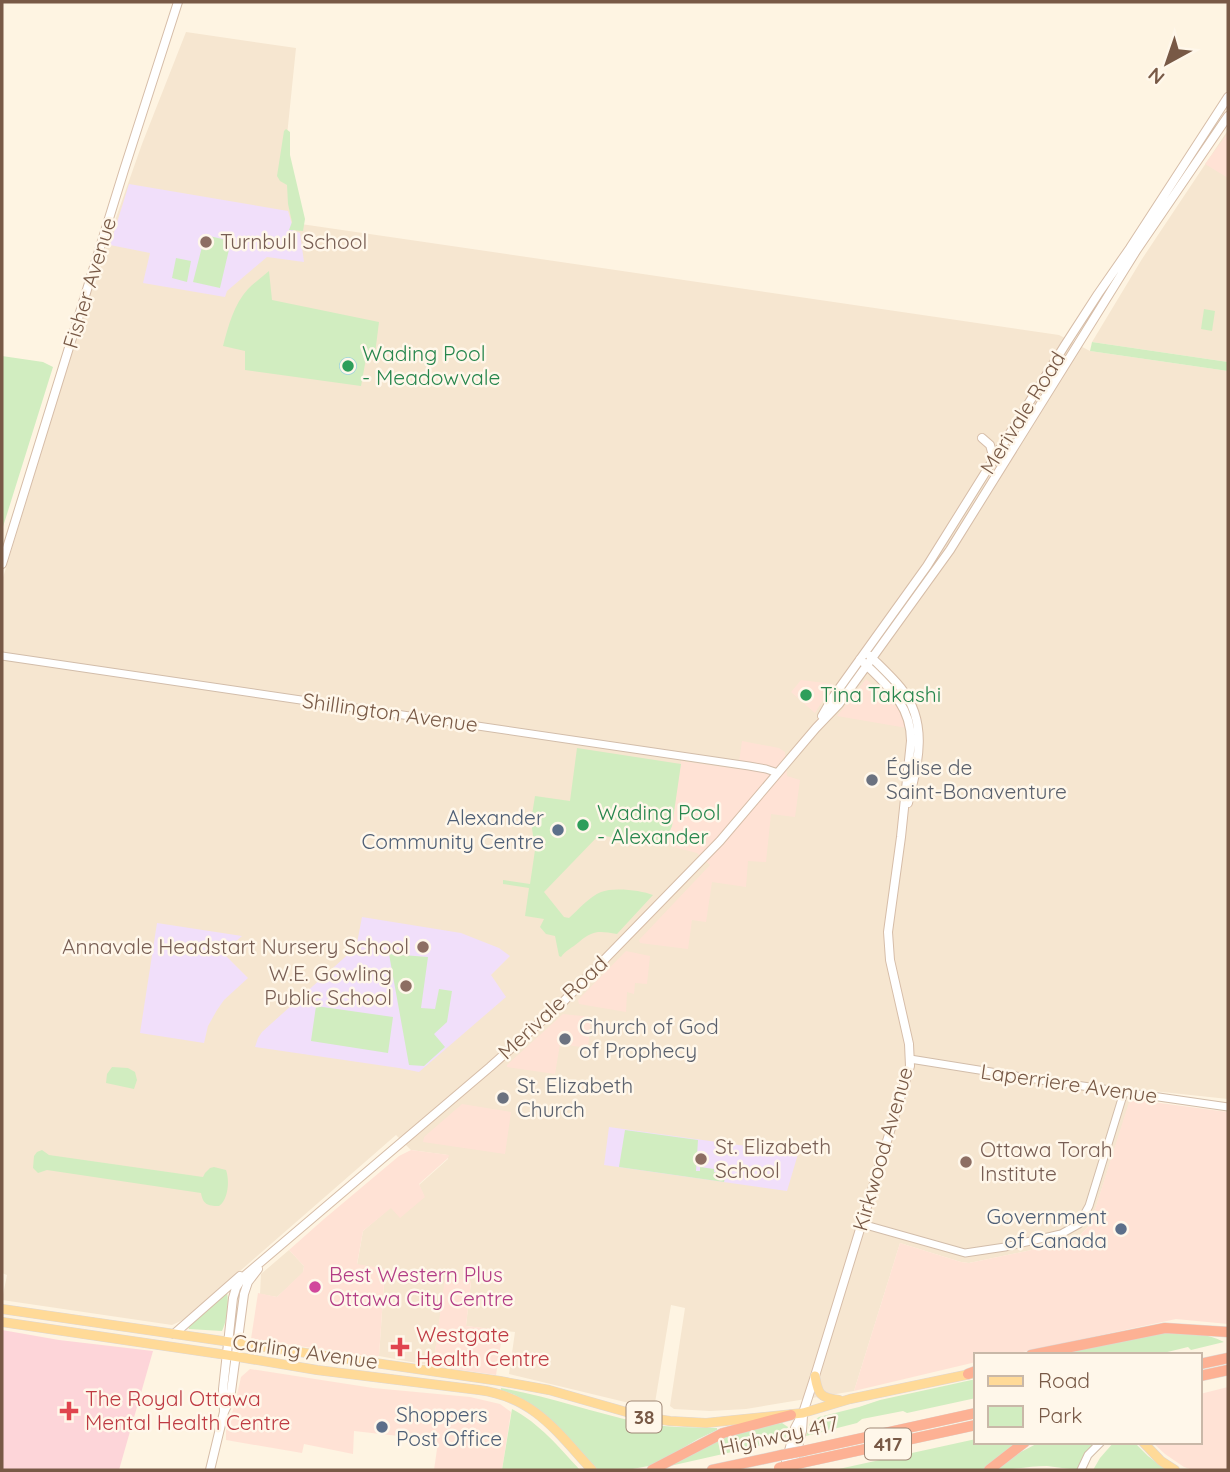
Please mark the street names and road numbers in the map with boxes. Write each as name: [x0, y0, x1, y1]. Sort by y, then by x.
street label: Fisher Avenue: [57, 214, 121, 351]
street label: Merivale Road: [974, 346, 1070, 479]
street label: Shillington Avenue: [301, 687, 480, 737]
street label: Merivale Road: [492, 950, 612, 1064]
street label: Laperriere Avenue: [979, 1058, 1159, 1108]
street label: Kirkwood Avenue: [846, 1064, 918, 1234]
street label: Carling Avenue: [231, 1328, 380, 1374]
road number: 38: [626, 1401, 662, 1432]
street label: Highway 417: [717, 1410, 841, 1460]
road number: 417: [865, 1428, 911, 1460]

